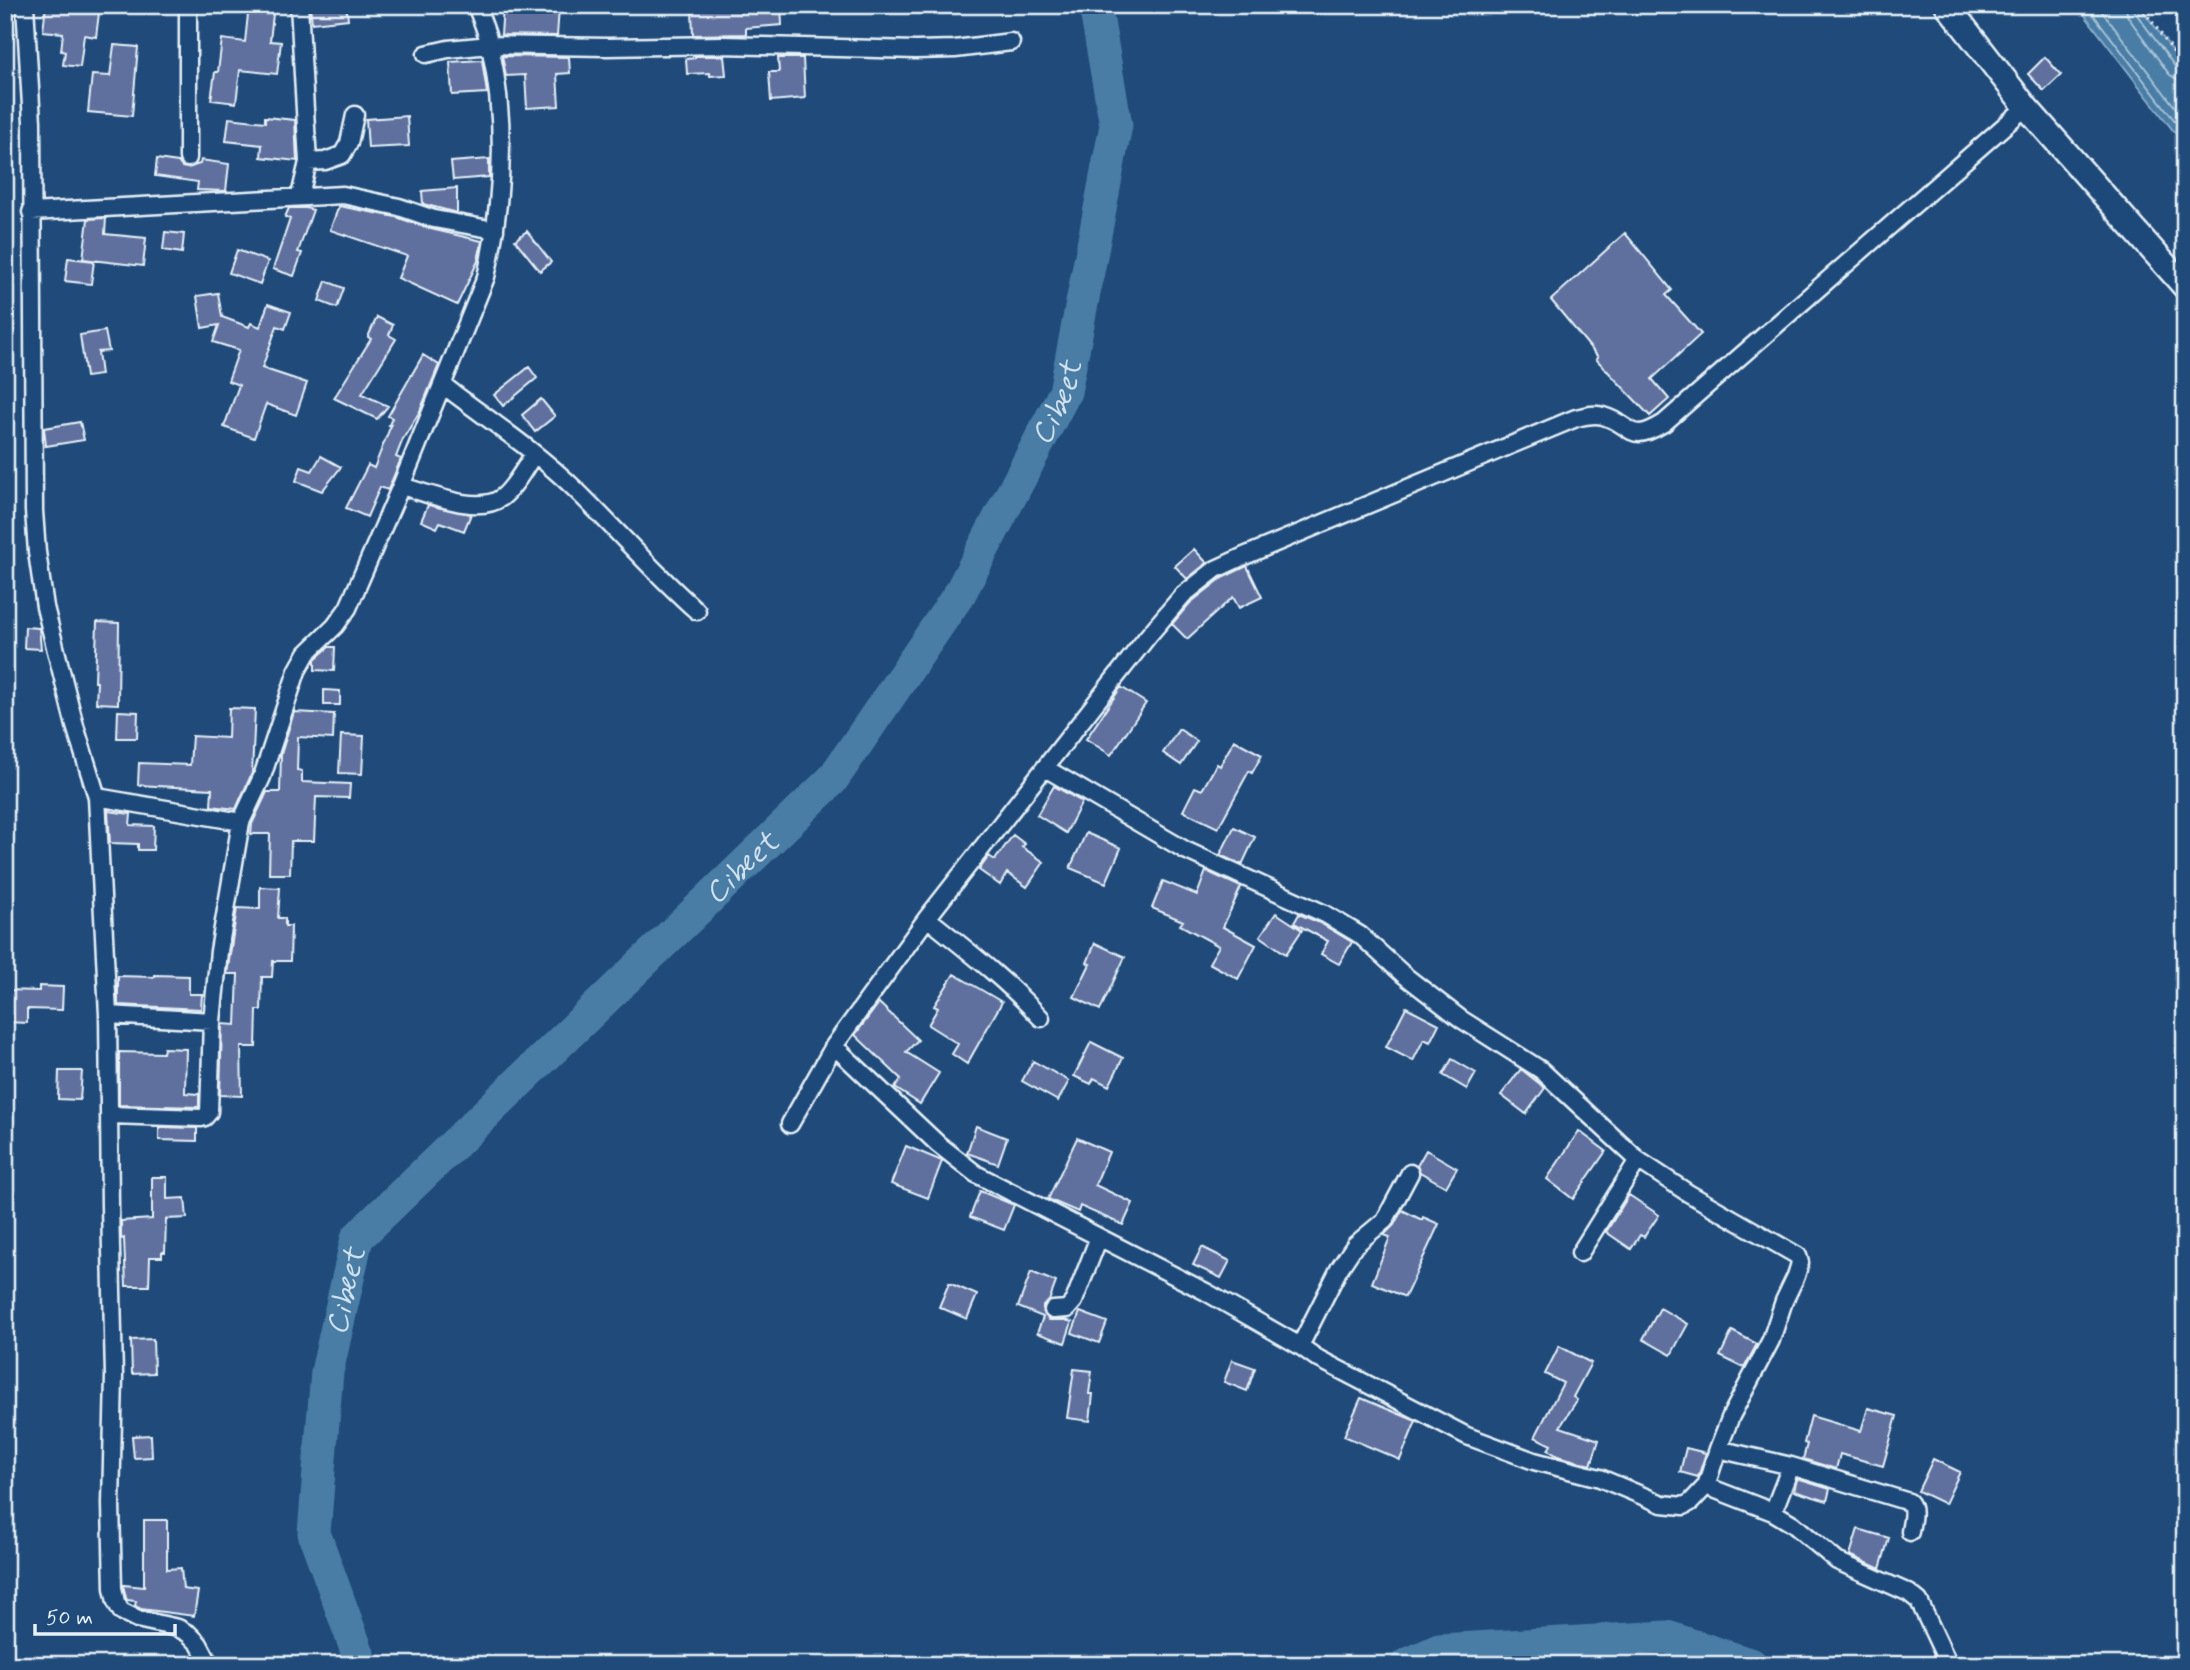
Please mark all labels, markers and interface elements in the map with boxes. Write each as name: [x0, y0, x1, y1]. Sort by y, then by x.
water label: Cibeet: [1023, 356, 1092, 452]
water label: Cibeet: [697, 823, 789, 913]
water label: Cibeet: [318, 1243, 376, 1339]
scale bar: [35, 1593, 175, 1637]
text: 50 m: [46, 1604, 93, 1632]

